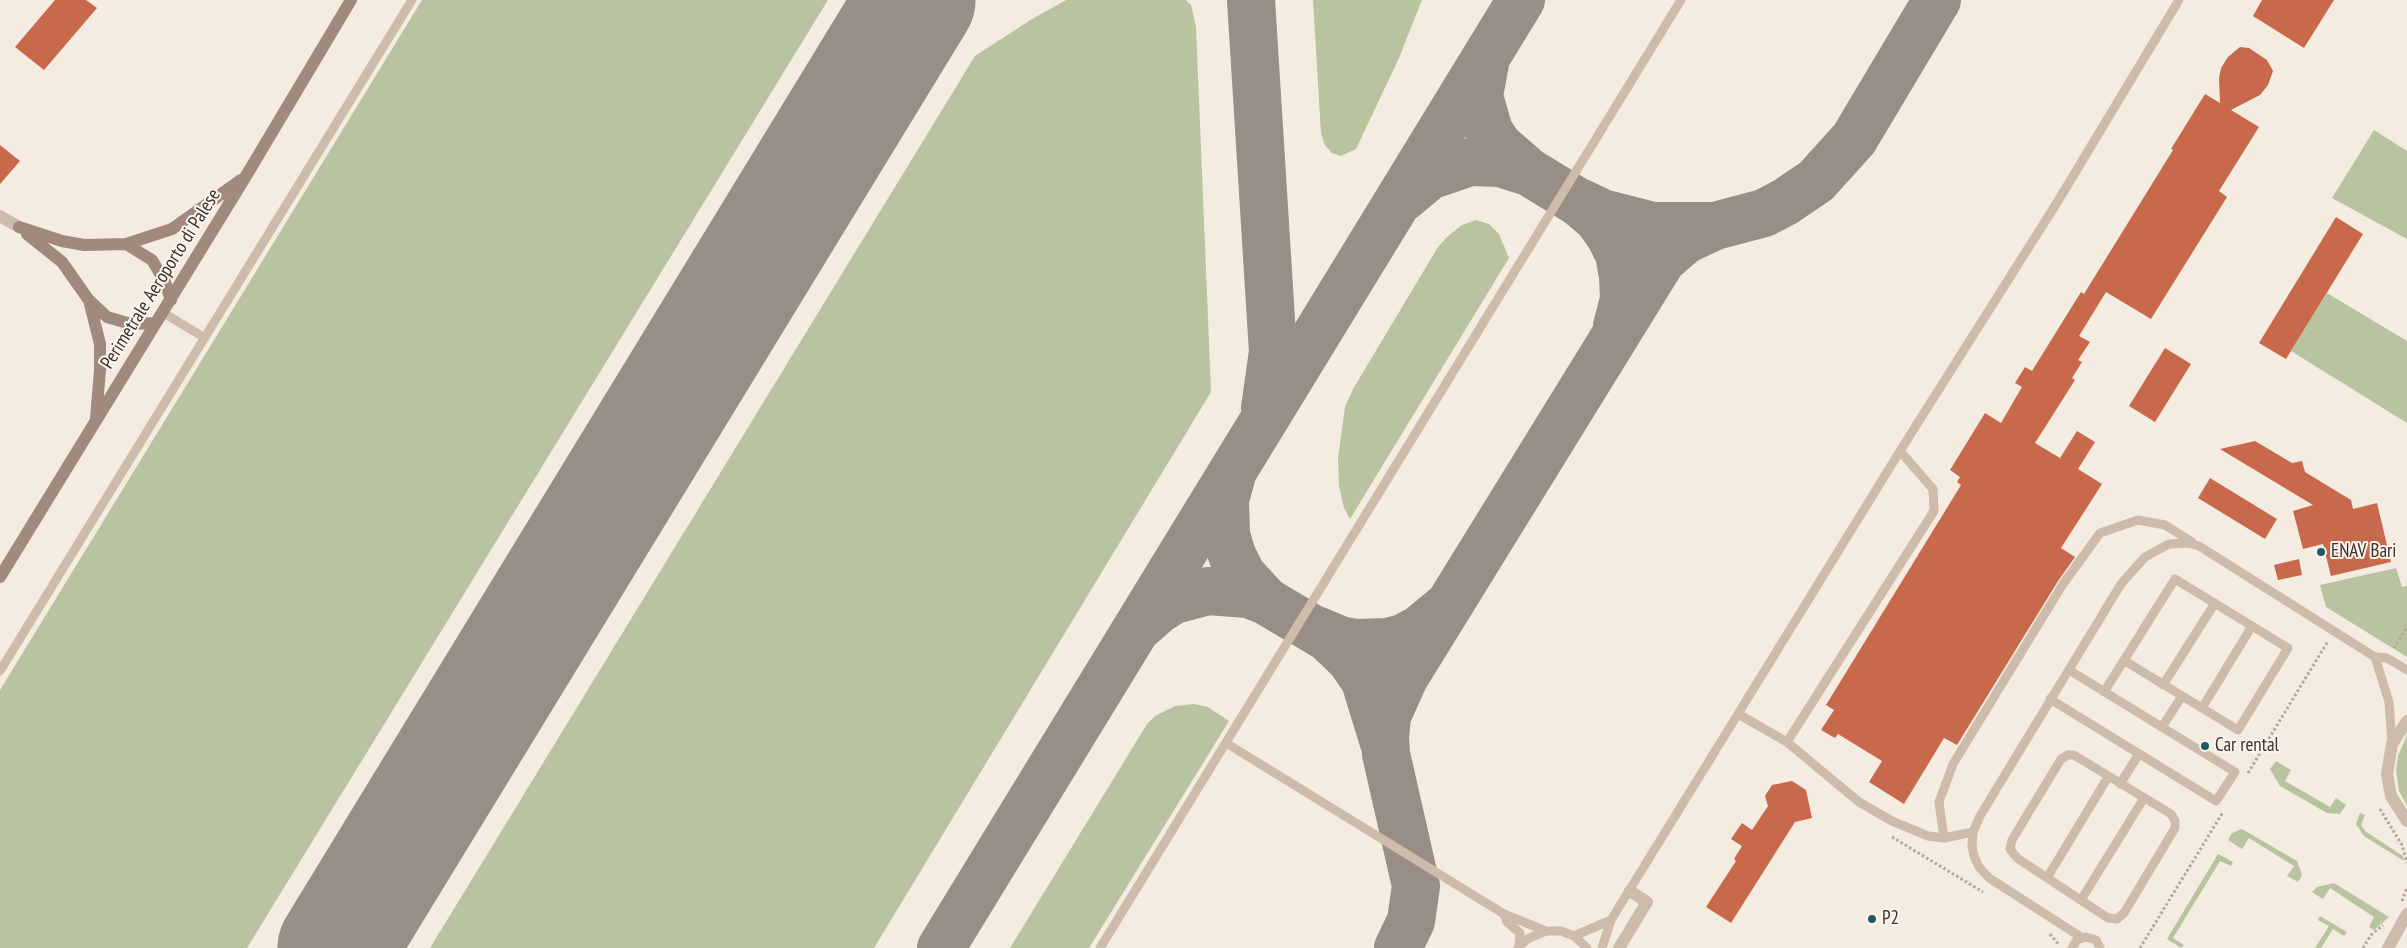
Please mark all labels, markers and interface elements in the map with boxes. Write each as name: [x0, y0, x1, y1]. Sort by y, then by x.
street label: Perimetrale Aeroporto di Palese: [96, 185, 226, 373]
place label: ENAV Bari: [2331, 541, 2396, 563]
marker: ENAV Bari: [2315, 546, 2327, 558]
place label: Car rental: [2215, 735, 2279, 757]
marker: Car rental: [2199, 740, 2211, 752]
place label: P2: [1882, 908, 1899, 930]
marker: P2: [1866, 913, 1878, 925]

